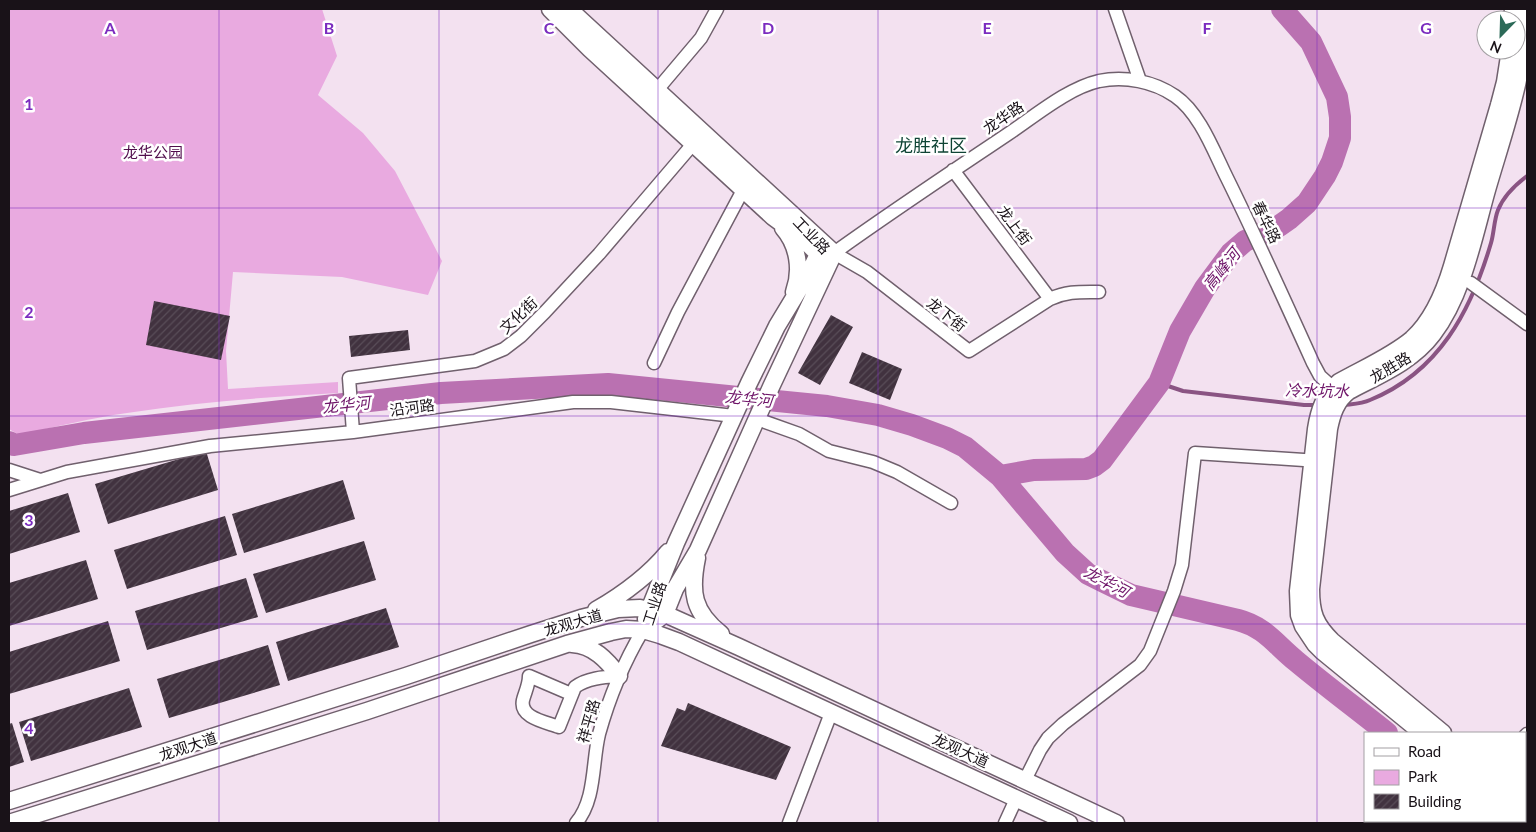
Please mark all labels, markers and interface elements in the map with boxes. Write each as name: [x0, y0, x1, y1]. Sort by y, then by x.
north arrow: [1476, 10, 1526, 60]
text: A: [103, 18, 116, 37]
text: B: [324, 18, 334, 37]
text: C: [544, 18, 555, 37]
text: D: [762, 18, 774, 37]
text: E: [982, 18, 992, 37]
text: F: [1202, 18, 1212, 37]
text: G: [1420, 18, 1432, 37]
text: N: [1487, 37, 1504, 57]
text: 1: [24, 94, 34, 113]
street label: 龙华路: [979, 97, 1027, 137]
district label: 龙胜社区: [895, 134, 967, 156]
park label: 龙华公园: [123, 143, 183, 161]
street label: 春华路: [1249, 198, 1285, 246]
street label: 龙上街: [994, 202, 1036, 248]
street label: 工业路: [790, 213, 834, 257]
water label: 高峰河: [1199, 242, 1245, 294]
street label: 文化街: [495, 293, 541, 337]
street label: 龙下街: [924, 293, 970, 335]
text: 2: [24, 302, 34, 321]
street label: 龙胜路: [1366, 348, 1414, 386]
water label: 冷水坑水: [1285, 380, 1350, 400]
water label: 龙华河: [724, 386, 777, 410]
water label: 龙华河: [321, 392, 374, 416]
street label: 沿河路: [388, 395, 436, 419]
text: 3: [24, 510, 34, 529]
water label: 龙华河: [1081, 561, 1135, 602]
street label: 工业路: [638, 579, 670, 627]
street label: 龙观大道: [542, 605, 604, 639]
street label: 祥平路: [573, 697, 603, 745]
text: 4: [24, 718, 34, 737]
street label: 龙观大道: [157, 728, 219, 764]
street label: 龙观大道: [930, 729, 992, 771]
legend: [1364, 732, 1526, 822]
text: Road: [1408, 742, 1441, 760]
text: Park: [1408, 767, 1438, 785]
text: Building: [1408, 792, 1461, 810]

